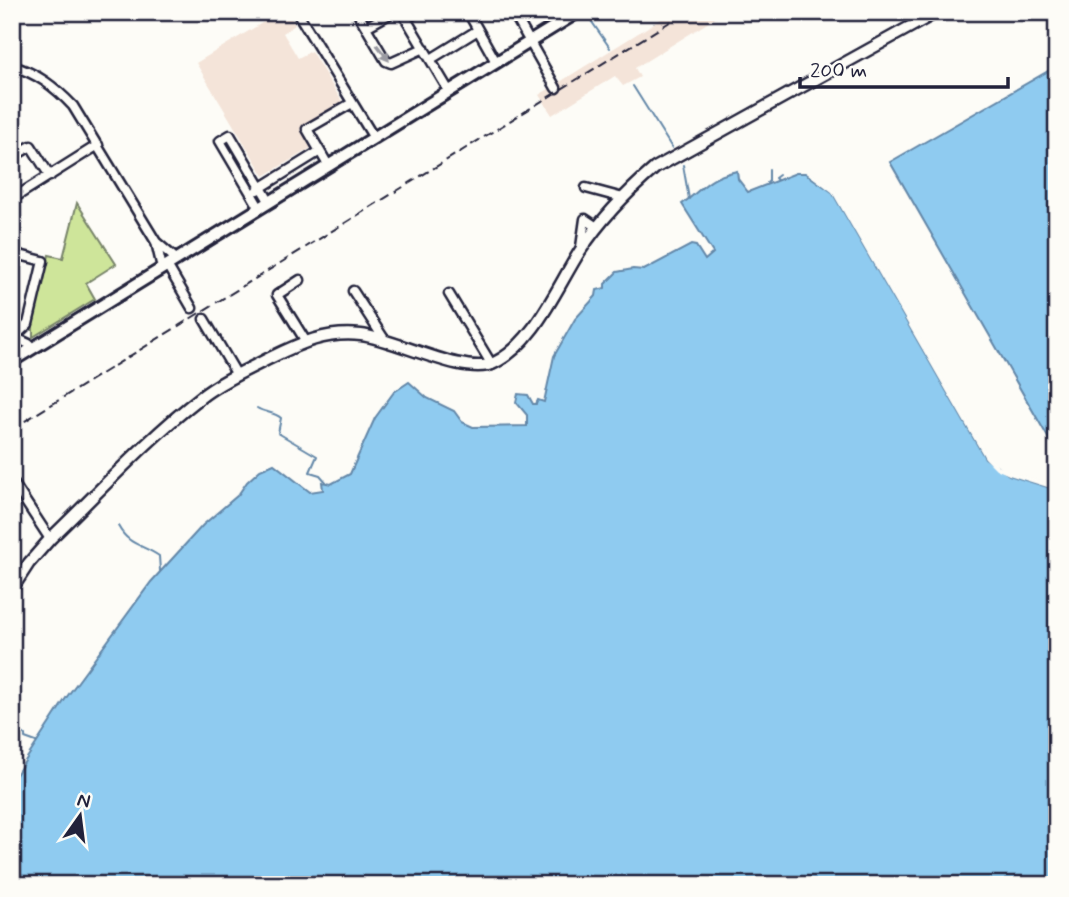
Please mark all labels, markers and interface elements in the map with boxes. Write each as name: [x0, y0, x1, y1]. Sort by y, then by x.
one-way arrow: [376, 44, 390, 63]
scale bar: [800, 46, 1008, 90]
text: 200 m: [810, 57, 867, 85]
north arrow: [46, 782, 116, 852]
text: N: [75, 787, 93, 815]

